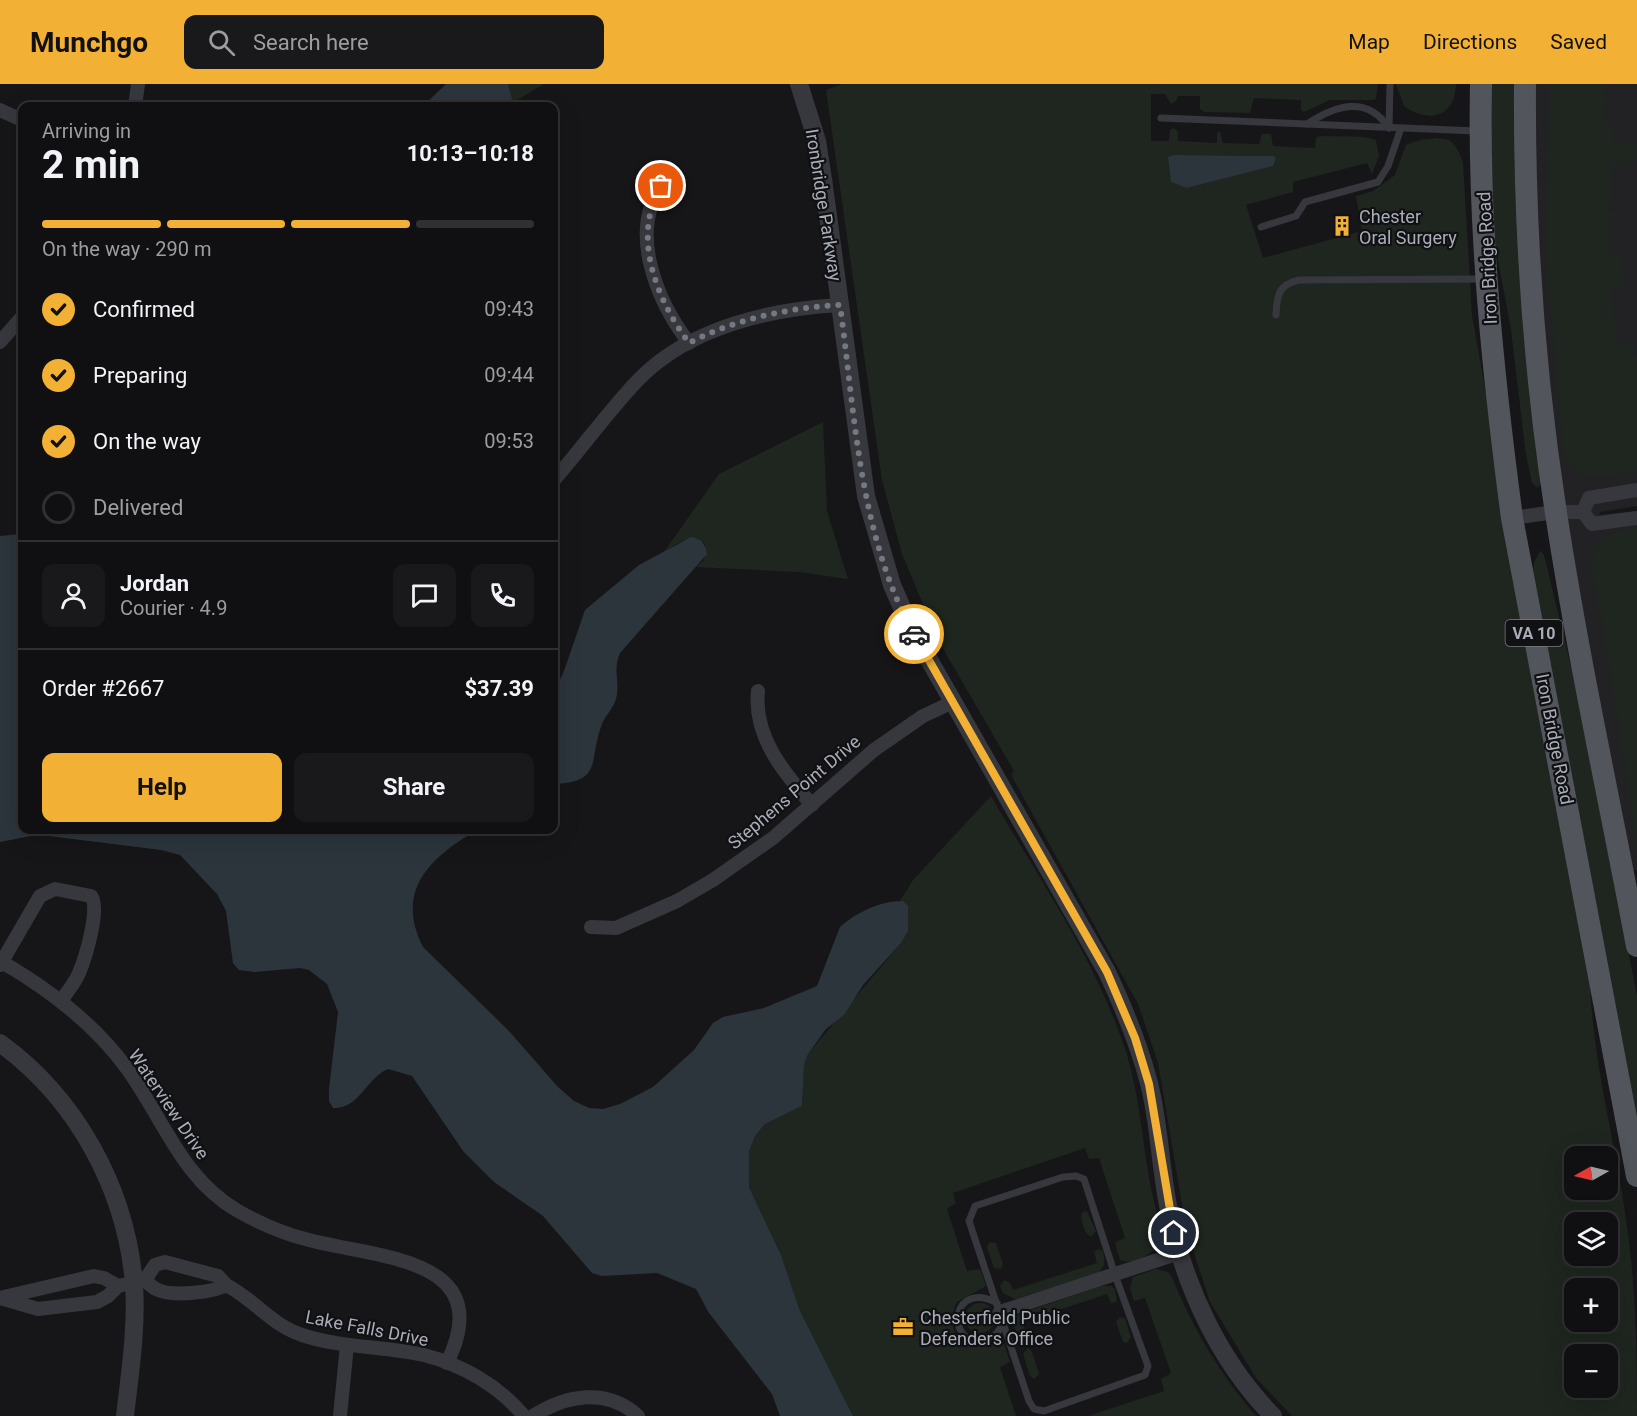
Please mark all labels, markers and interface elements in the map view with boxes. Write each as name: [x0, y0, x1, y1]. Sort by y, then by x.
search box: [184, 15, 604, 69]
text: Munchgo: [30, 26, 148, 59]
icon: search: [205, 26, 238, 59]
text: Search here: [253, 30, 369, 55]
text: Map: [1348, 30, 1390, 54]
text: Directions: [1423, 30, 1517, 54]
text: Saved: [1550, 30, 1607, 54]
text: Arriving in: [42, 119, 131, 143]
street label: Ironbridge Parkway: [802, 127, 846, 283]
text: 10:13–10:18: [407, 141, 534, 166]
text: 2 min: [42, 142, 140, 188]
pin: [635, 160, 686, 211]
icon: bag: [644, 169, 677, 202]
street label: Iron Bridge Road: [1473, 191, 1501, 325]
place label: Chester Oral Surgery: [1359, 206, 1457, 248]
building icon: Chester Oral Surgery: [1330, 214, 1354, 238]
text: On the way · 290 m: [42, 237, 211, 261]
icon: check: [42, 293, 75, 326]
text: Confirmed: [93, 297, 195, 322]
text: 09:43: [484, 297, 534, 321]
icon: check: [42, 359, 75, 392]
text: Preparing: [93, 363, 187, 388]
text: 09:44: [484, 363, 534, 387]
icon: check: [42, 425, 75, 458]
text: On the way: [93, 429, 201, 454]
text: 09:53: [484, 429, 534, 453]
text: Delivered: [93, 495, 183, 520]
button: person: [42, 564, 105, 627]
button: chat: [393, 564, 456, 627]
button: phone: [471, 564, 534, 627]
text: Jordan: [120, 571, 189, 596]
text: Courier · 4.9: [120, 596, 227, 620]
courier: [884, 604, 944, 664]
icon: car: [898, 618, 931, 651]
road number: VA 10: [1506, 620, 1562, 646]
street label: Iron Bridge Road: [1532, 672, 1578, 806]
text: Order #2667: [42, 676, 164, 701]
text: $37.39: [465, 676, 534, 701]
street label: Stephens Point Drive: [724, 731, 864, 853]
button: Help: [42, 753, 282, 822]
button: Share: [294, 753, 534, 822]
street label: Waterview Drive: [124, 1045, 214, 1163]
north arrow: [1564, 1146, 1618, 1200]
map controls: [1564, 1146, 1618, 1398]
pin: [1148, 1207, 1199, 1258]
button: layers: [1564, 1212, 1618, 1266]
icon: home: [1157, 1216, 1190, 1249]
button: +: [1564, 1278, 1618, 1332]
street label: Lake Falls Drive: [304, 1306, 430, 1350]
place label: Chesterfield Public Defenders Office: [920, 1307, 1070, 1349]
office icon: Chesterfield Public Defenders Office: [891, 1315, 915, 1339]
button: −: [1564, 1344, 1618, 1398]

